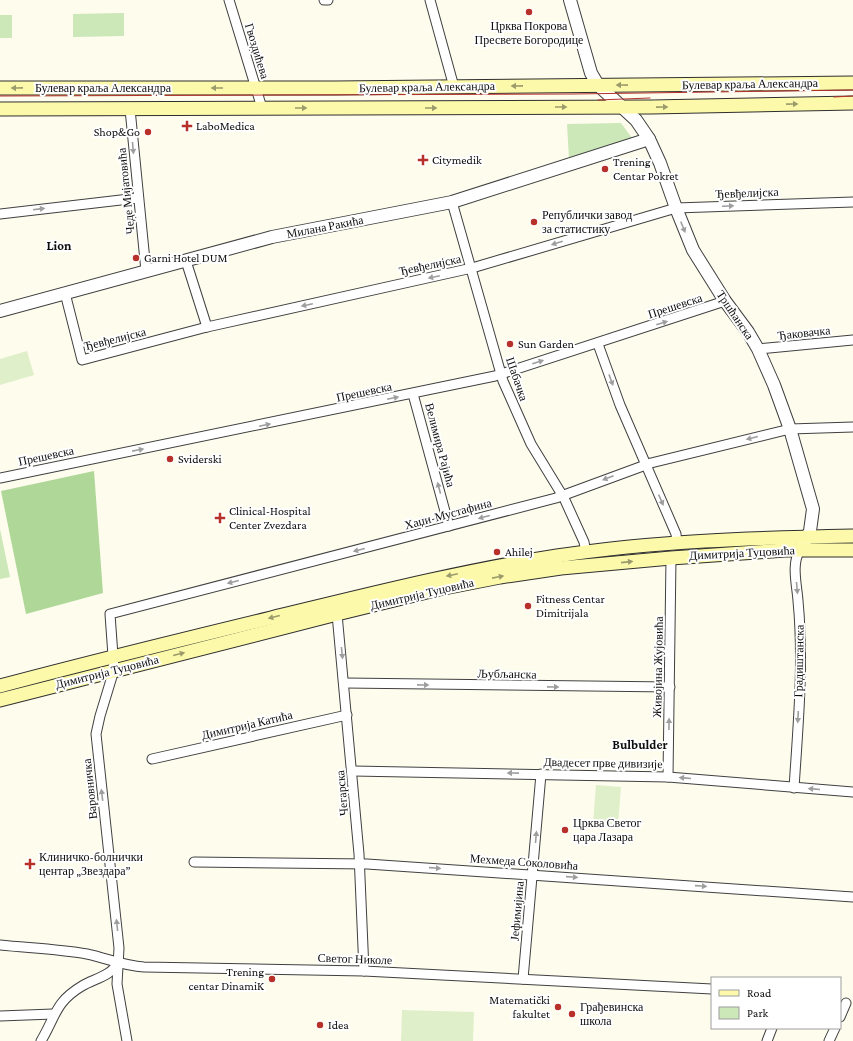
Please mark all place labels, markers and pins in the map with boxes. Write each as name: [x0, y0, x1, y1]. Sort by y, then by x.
marker: Црква Покрова Пресвете Богородице: [524, 7, 534, 17]
place label: Црква Покрова Пресвете Богородице: [475, 19, 583, 47]
place label: LaboMedica: [196, 119, 255, 133]
marker: LaboMedica: [181, 120, 193, 132]
place label: Shop&Go: [94, 125, 140, 139]
marker: Shop&Go: [143, 127, 153, 137]
place label: Citymedik: [432, 153, 482, 167]
marker: Citymedik: [417, 154, 429, 166]
place label: Trening Centar Pokret: [613, 155, 679, 183]
marker: Trening Centar Pokret: [600, 164, 610, 174]
place label: Републички завод за статистику: [542, 208, 632, 236]
marker: Републички завод за статистику: [529, 217, 539, 227]
place label: Garni Hotel DUM: [144, 251, 227, 265]
marker: Garni Hotel DUM: [131, 253, 141, 263]
place label: Sun Garden: [518, 337, 574, 351]
marker: Sun Garden: [505, 339, 515, 349]
place label: Sviderski: [178, 452, 222, 466]
marker: Sviderski: [165, 454, 175, 464]
place label: Clinical-Hospital Center Zvezdara: [229, 504, 311, 532]
marker: Clinical-Hospital Center Zvezdara: [214, 512, 226, 524]
place label: Ahilej: [505, 545, 533, 559]
marker: Ahilej: [492, 547, 502, 557]
place label: Fitness Centar Dimitrijala: [536, 592, 606, 620]
marker: Fitness Centar Dimitrijala: [523, 601, 533, 611]
place label: Црква Светог цара Лазара: [573, 816, 642, 844]
marker: Црква Светог цара Лазара: [560, 825, 570, 835]
place label: Клиничко-болнички центар „Звездара”: [39, 850, 144, 878]
marker: Клиничко-болнички центар „Звездара”: [24, 858, 36, 870]
place label: Trening centar DinamiK: [189, 965, 264, 993]
marker: Trening centar DinamiK: [267, 974, 277, 984]
place label: Matematički fakultet: [489, 993, 551, 1021]
place label: Грађевинска школа: [580, 1000, 644, 1028]
marker: Matematički fakultet: [553, 1002, 563, 1012]
marker: Грађевинска школа: [567, 1009, 577, 1019]
place label: Idea: [328, 1018, 349, 1032]
marker: Idea: [315, 1020, 325, 1030]

